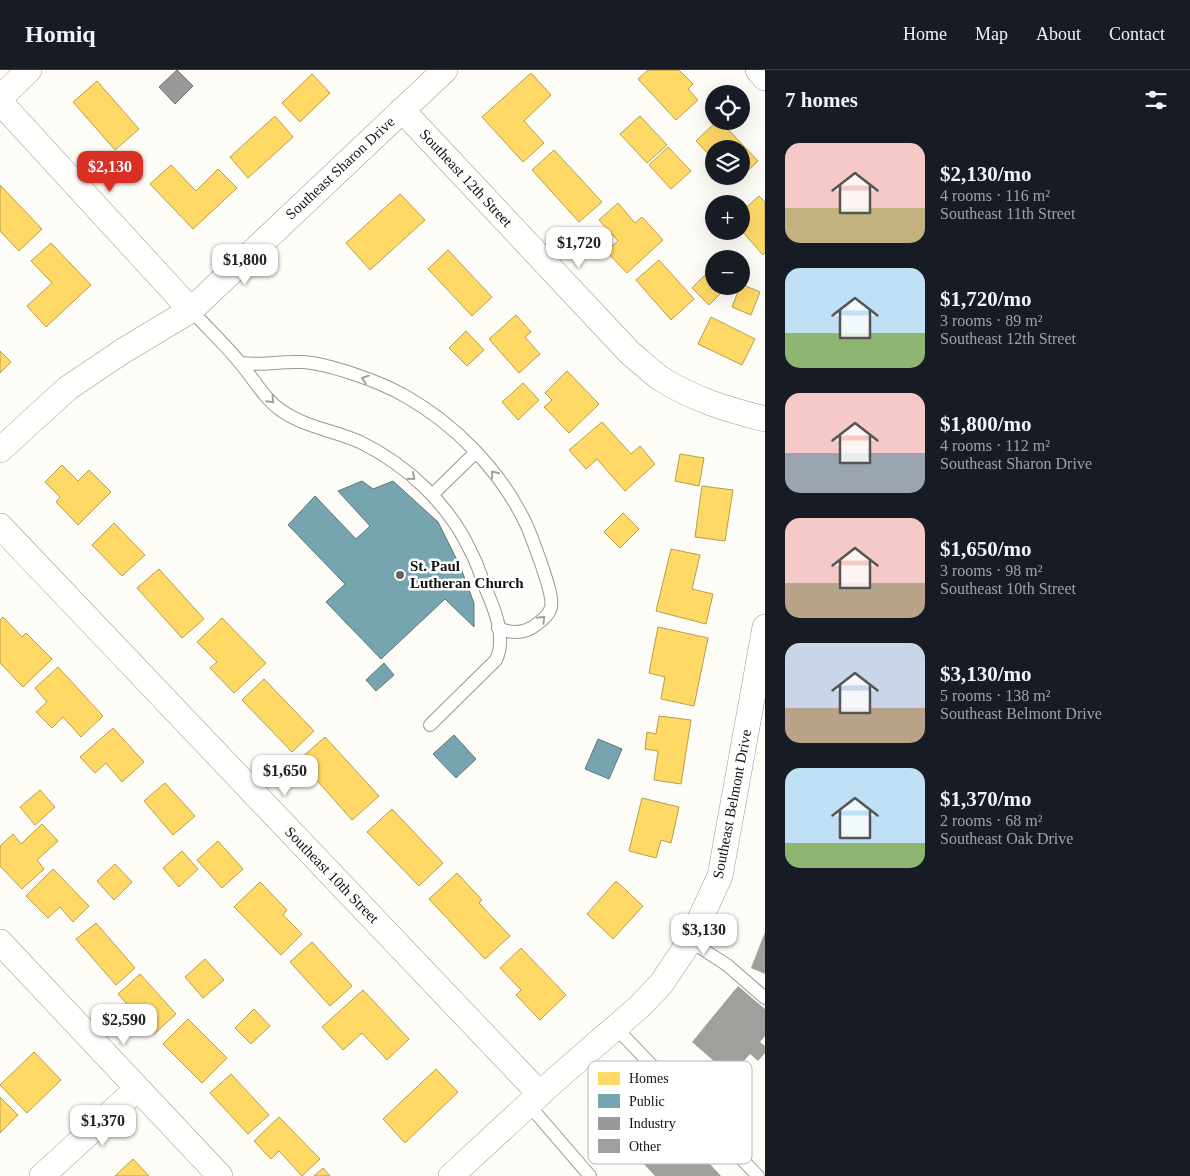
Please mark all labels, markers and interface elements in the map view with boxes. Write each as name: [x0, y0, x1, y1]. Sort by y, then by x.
text: Homiq: [25, 21, 96, 47]
text: Home: [903, 24, 947, 44]
text: Map: [975, 24, 1008, 44]
text: About: [1036, 24, 1081, 44]
text: Contact: [1109, 24, 1165, 44]
map controls: [705, 85, 750, 295]
button: locate: [705, 85, 750, 130]
icon: filters: [1142, 86, 1170, 114]
text: 7 homes: [785, 88, 858, 112]
street label: Southeast Sharon Drive: [282, 113, 398, 222]
street label: Southeast 12th Street: [417, 126, 516, 231]
button: layers: [705, 140, 750, 185]
pin: $2,130: [69, 150, 151, 193]
text: $2,130: [88, 158, 132, 175]
text: $2,130/mo: [940, 162, 1032, 186]
icon: home: [825, 163, 885, 223]
text: 4 rooms · 116 m²: [940, 187, 1050, 204]
button: +: [705, 195, 750, 240]
text: Southeast 11th Street: [940, 205, 1075, 222]
pin: $1,720: [538, 226, 620, 269]
text: $1,720: [557, 234, 601, 251]
pin: $1,800: [204, 244, 286, 286]
button: −: [705, 250, 750, 295]
text: $1,800: [223, 251, 267, 268]
text: $1,720/mo: [940, 287, 1032, 311]
icon: home: [825, 288, 885, 348]
text: 3 rooms · 89 m²: [940, 312, 1043, 329]
text: Southeast 12th Street: [940, 330, 1076, 347]
one-way arrow: [361, 375, 370, 385]
one-way arrow: [265, 395, 274, 404]
text: $1,800/mo: [940, 412, 1032, 436]
icon: home: [825, 413, 885, 473]
text: 4 rooms · 112 m²: [940, 437, 1050, 454]
text: Southeast Sharon Drive: [940, 455, 1092, 472]
one-way arrow: [407, 471, 416, 480]
one-way arrow: [491, 471, 499, 480]
text: $1,650/mo: [940, 537, 1032, 561]
icon: home: [825, 538, 885, 598]
place label: St. Paul Lutheran Church: [410, 558, 524, 591]
text: 3 rooms · 98 m²: [940, 562, 1043, 579]
marker: St. Paul Lutheran Church: [394, 569, 406, 581]
text: Southeast 10th Street: [940, 580, 1076, 597]
one-way arrow: [536, 616, 545, 625]
text: $3,130/mo: [940, 662, 1032, 686]
icon: home: [825, 663, 885, 723]
text: 5 rooms · 138 m²: [940, 687, 1051, 704]
text: Southeast Belmont Drive: [940, 705, 1102, 722]
street label: Southeast Belmont Drive: [710, 728, 754, 880]
pin: $1,650: [244, 754, 326, 797]
text: $1,650: [263, 762, 307, 779]
text: $1,370/mo: [940, 787, 1032, 811]
icon: home: [825, 788, 885, 848]
text: 2 rooms · 68 m²: [940, 812, 1043, 829]
street label: Southeast 10th Street: [282, 824, 383, 927]
text: Southeast Oak Drive: [940, 830, 1073, 847]
pin: $3,130: [663, 914, 745, 956]
text: $3,130: [682, 921, 726, 938]
pin: $2,590: [83, 1004, 165, 1046]
text: $2,590: [102, 1011, 146, 1028]
legend: [588, 1061, 752, 1164]
text: Homes: [629, 1071, 669, 1086]
text: Public: [629, 1094, 665, 1109]
pin: $1,370: [62, 1104, 144, 1147]
text: $1,370: [81, 1112, 125, 1129]
text: Industry: [629, 1116, 676, 1131]
text: Other: [629, 1139, 661, 1154]

